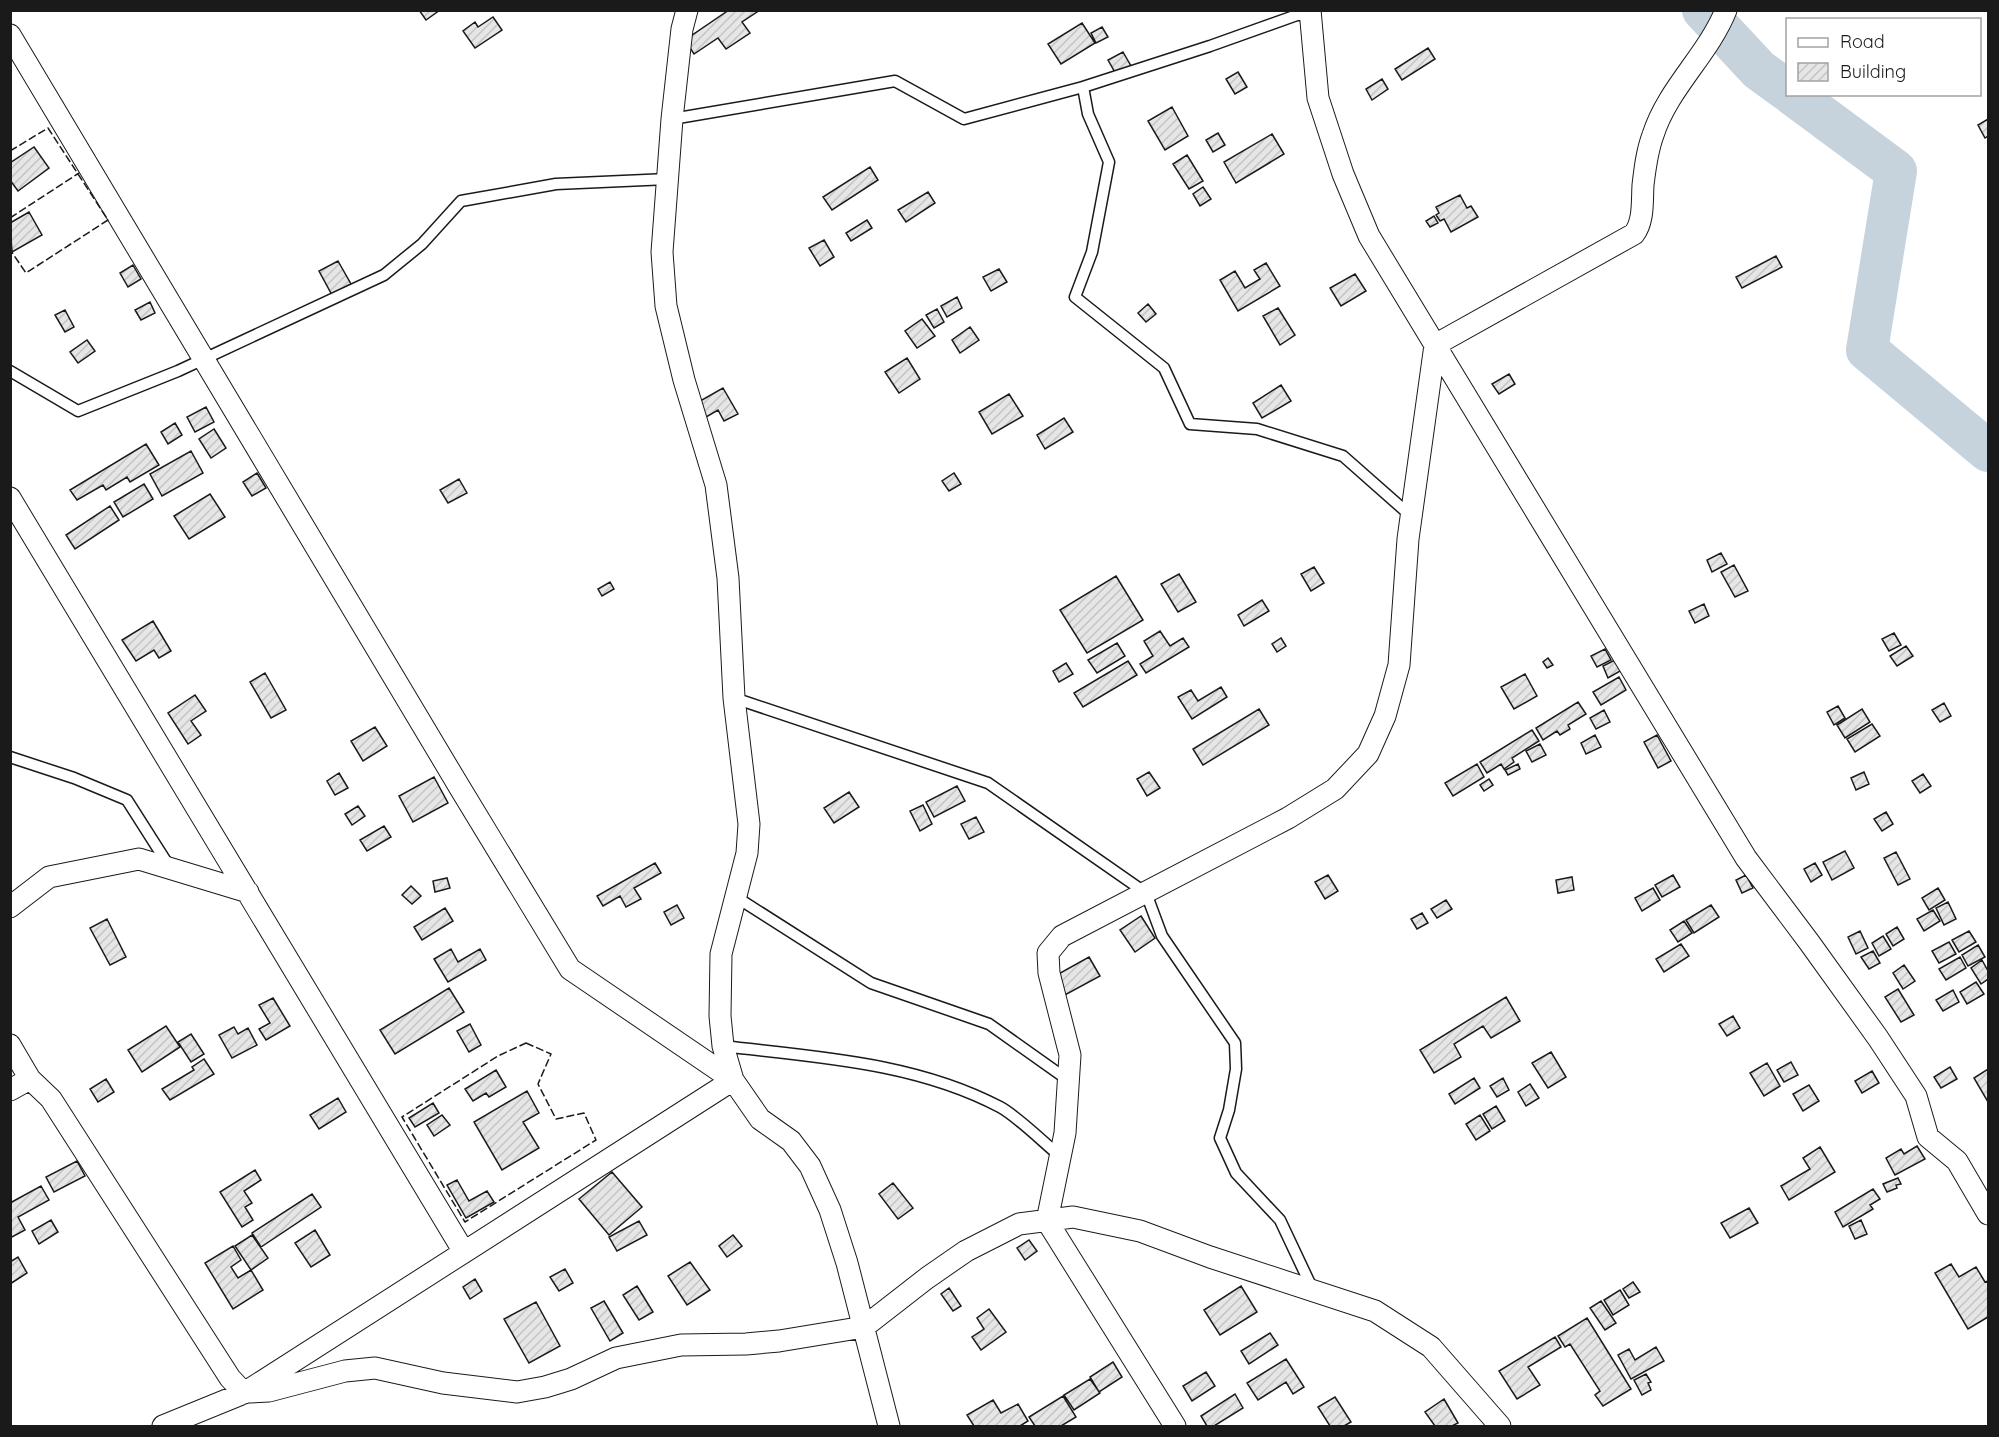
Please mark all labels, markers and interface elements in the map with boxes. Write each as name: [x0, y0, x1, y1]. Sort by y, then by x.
legend: [1786, 18, 1981, 96]
text: Road: [1840, 30, 1885, 53]
text: Building: [1840, 60, 1906, 83]

